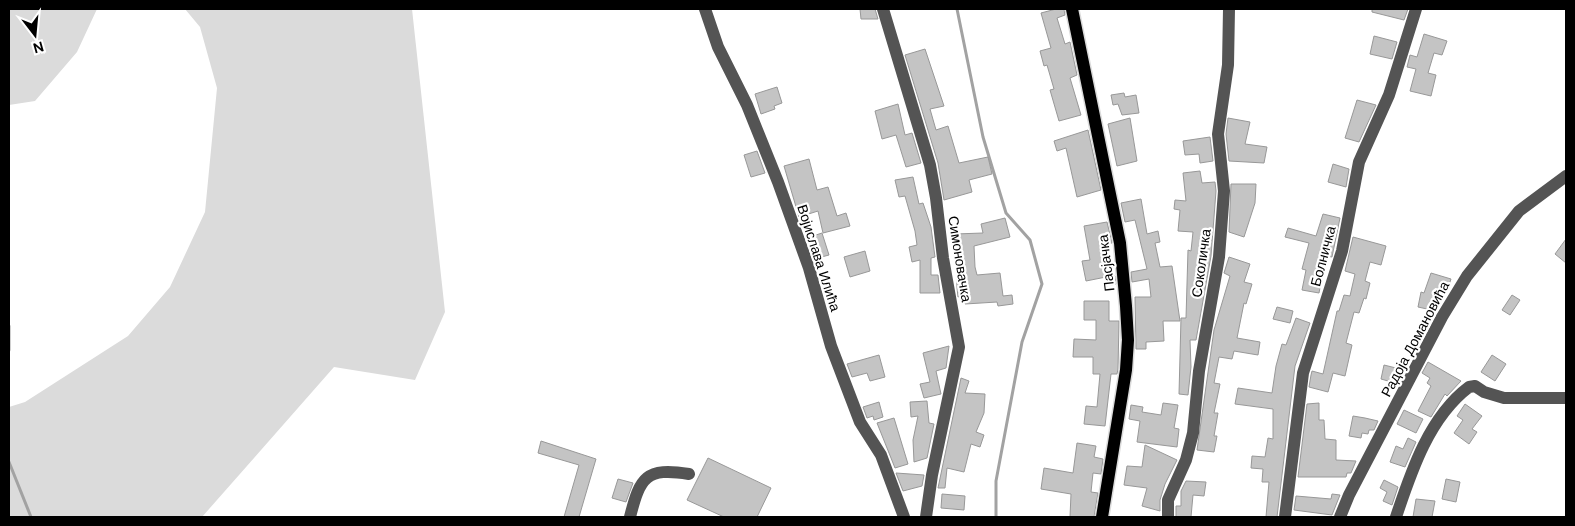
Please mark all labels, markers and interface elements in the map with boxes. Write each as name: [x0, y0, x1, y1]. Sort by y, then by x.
north arrow: [10, 10, 60, 60]
text: N: [31, 37, 46, 58]
street label: Војислава Илића: [793, 202, 845, 314]
street label: Симоновачка: [944, 215, 976, 304]
street label: Болничка: [1306, 224, 1340, 288]
street label: Соколичка: [1187, 227, 1215, 299]
street label: Пасјачка: [1094, 233, 1118, 292]
street label: Радоја Домановића: [1377, 278, 1453, 400]

